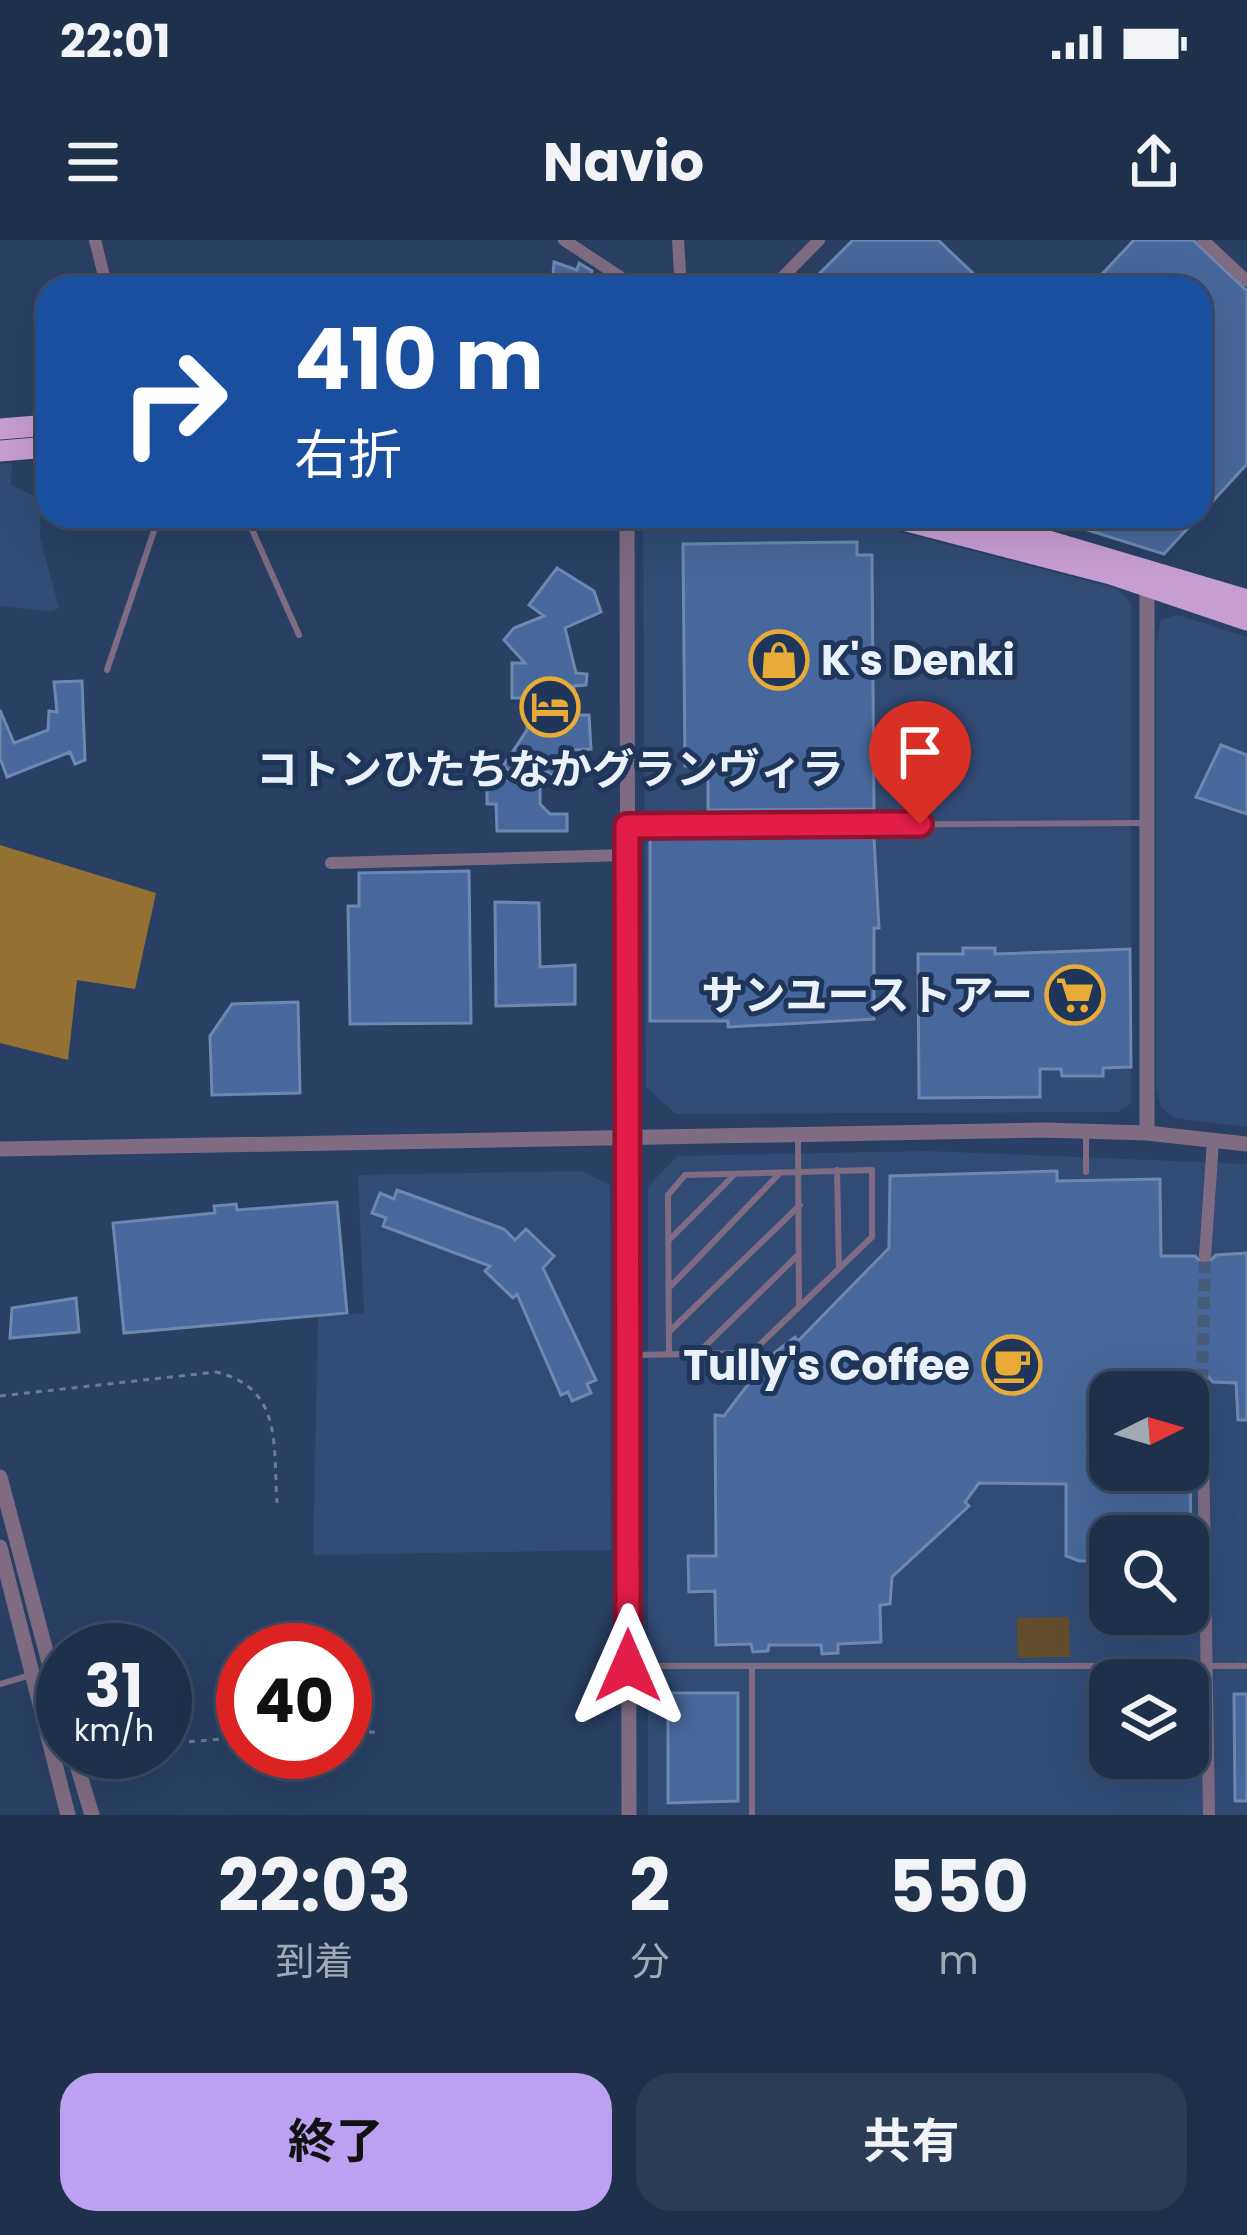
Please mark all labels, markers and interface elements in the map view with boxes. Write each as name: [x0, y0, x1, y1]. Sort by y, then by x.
text: 22:01: [60, 10, 170, 73]
text: Navio: [543, 124, 704, 200]
icon: menu: [60, 129, 126, 195]
icon: share: [1121, 129, 1187, 195]
text: 410 m: [294, 301, 544, 418]
icon: right: [96, 324, 252, 480]
text: 右折: [294, 417, 402, 493]
shop icon: K's Denki: [748, 629, 810, 691]
place label: K's Denki: [821, 631, 1015, 690]
hotel icon: コトンひたちなかグランヴィラ: [519, 676, 581, 738]
pin: [869, 701, 971, 824]
icon: arrive: [887, 719, 953, 785]
place label: コトンひたちなかグランヴィラ: [256, 740, 844, 799]
supermarket icon: サンユーストアー: [1044, 964, 1106, 1026]
place label: サンユーストアー: [702, 966, 1033, 1025]
cafe icon: Tully's Coffee: [981, 1334, 1043, 1396]
place label: Tully's Coffee: [683, 1336, 970, 1395]
north arrow: [1089, 1371, 1209, 1491]
map controls: [1089, 1371, 1209, 1779]
button: search: [1089, 1515, 1209, 1635]
position arrow: [565, 1603, 691, 1729]
speed limit sign: 40: [216, 1623, 372, 1779]
text: 31: [85, 1644, 143, 1728]
button: layers: [1089, 1659, 1209, 1779]
text: km/h: [74, 1709, 154, 1752]
text: 22:03: [218, 1835, 411, 1936]
text: 2: [629, 1835, 670, 1936]
text: 550: [888, 1836, 1029, 1937]
text: m: [939, 1933, 979, 1988]
text: 到着: [276, 1934, 354, 1989]
text: 分: [630, 1934, 669, 1989]
button: 終了: [60, 2073, 612, 2211]
button: 共有: [636, 2073, 1187, 2211]

